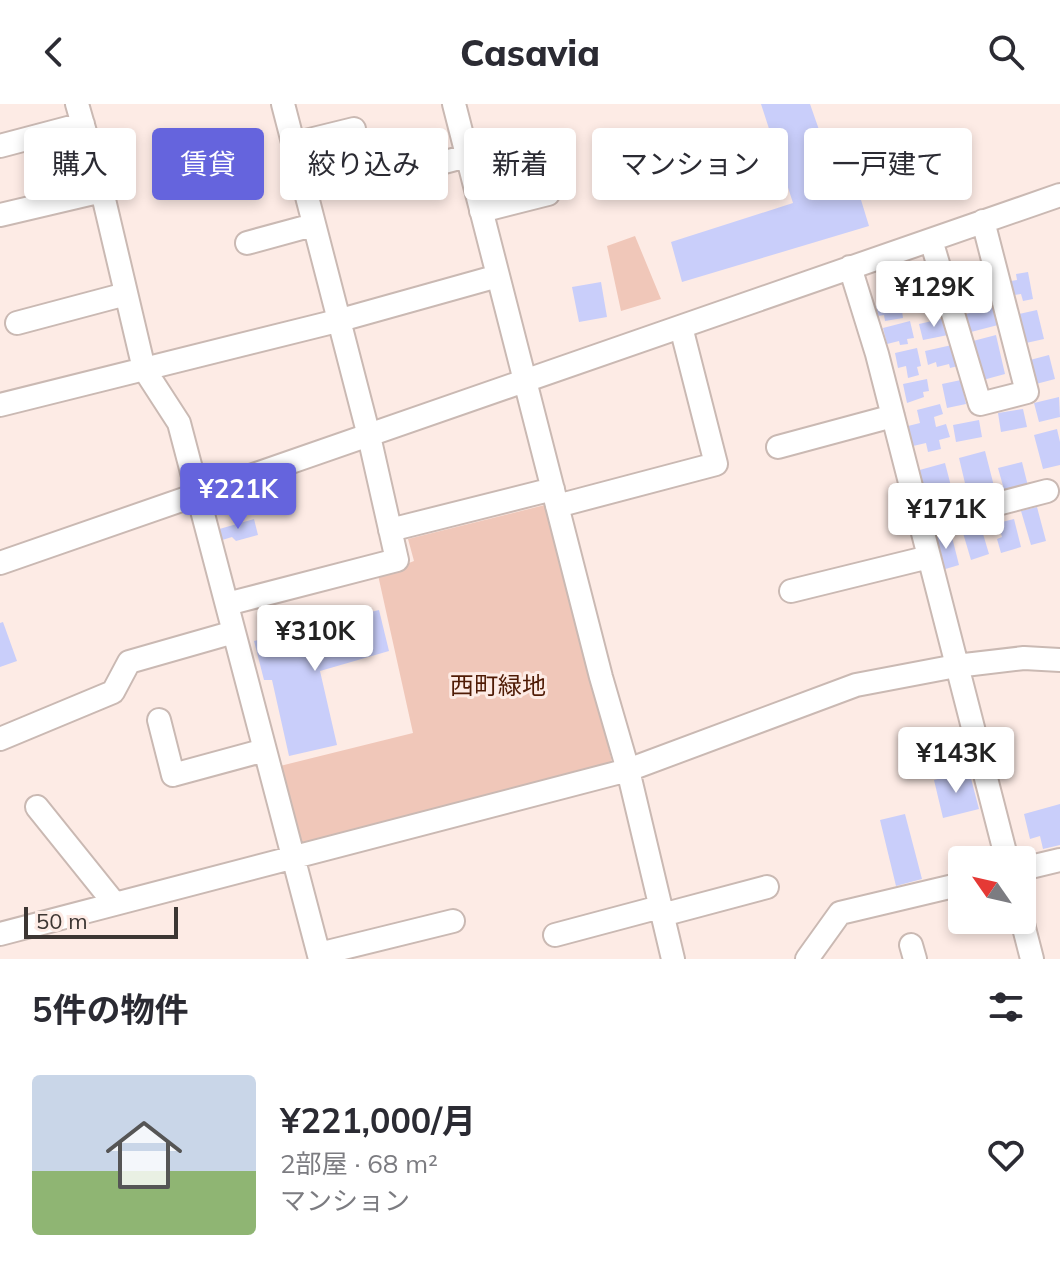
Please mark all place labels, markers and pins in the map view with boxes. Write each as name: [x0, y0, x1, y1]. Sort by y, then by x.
pin: ¥129K: [878, 261, 990, 329]
pin: ¥221K: [182, 463, 294, 531]
pin: ¥171K: [890, 483, 1002, 551]
pin: ¥310K: [259, 605, 371, 673]
pin: ¥143K: [900, 727, 1012, 795]

